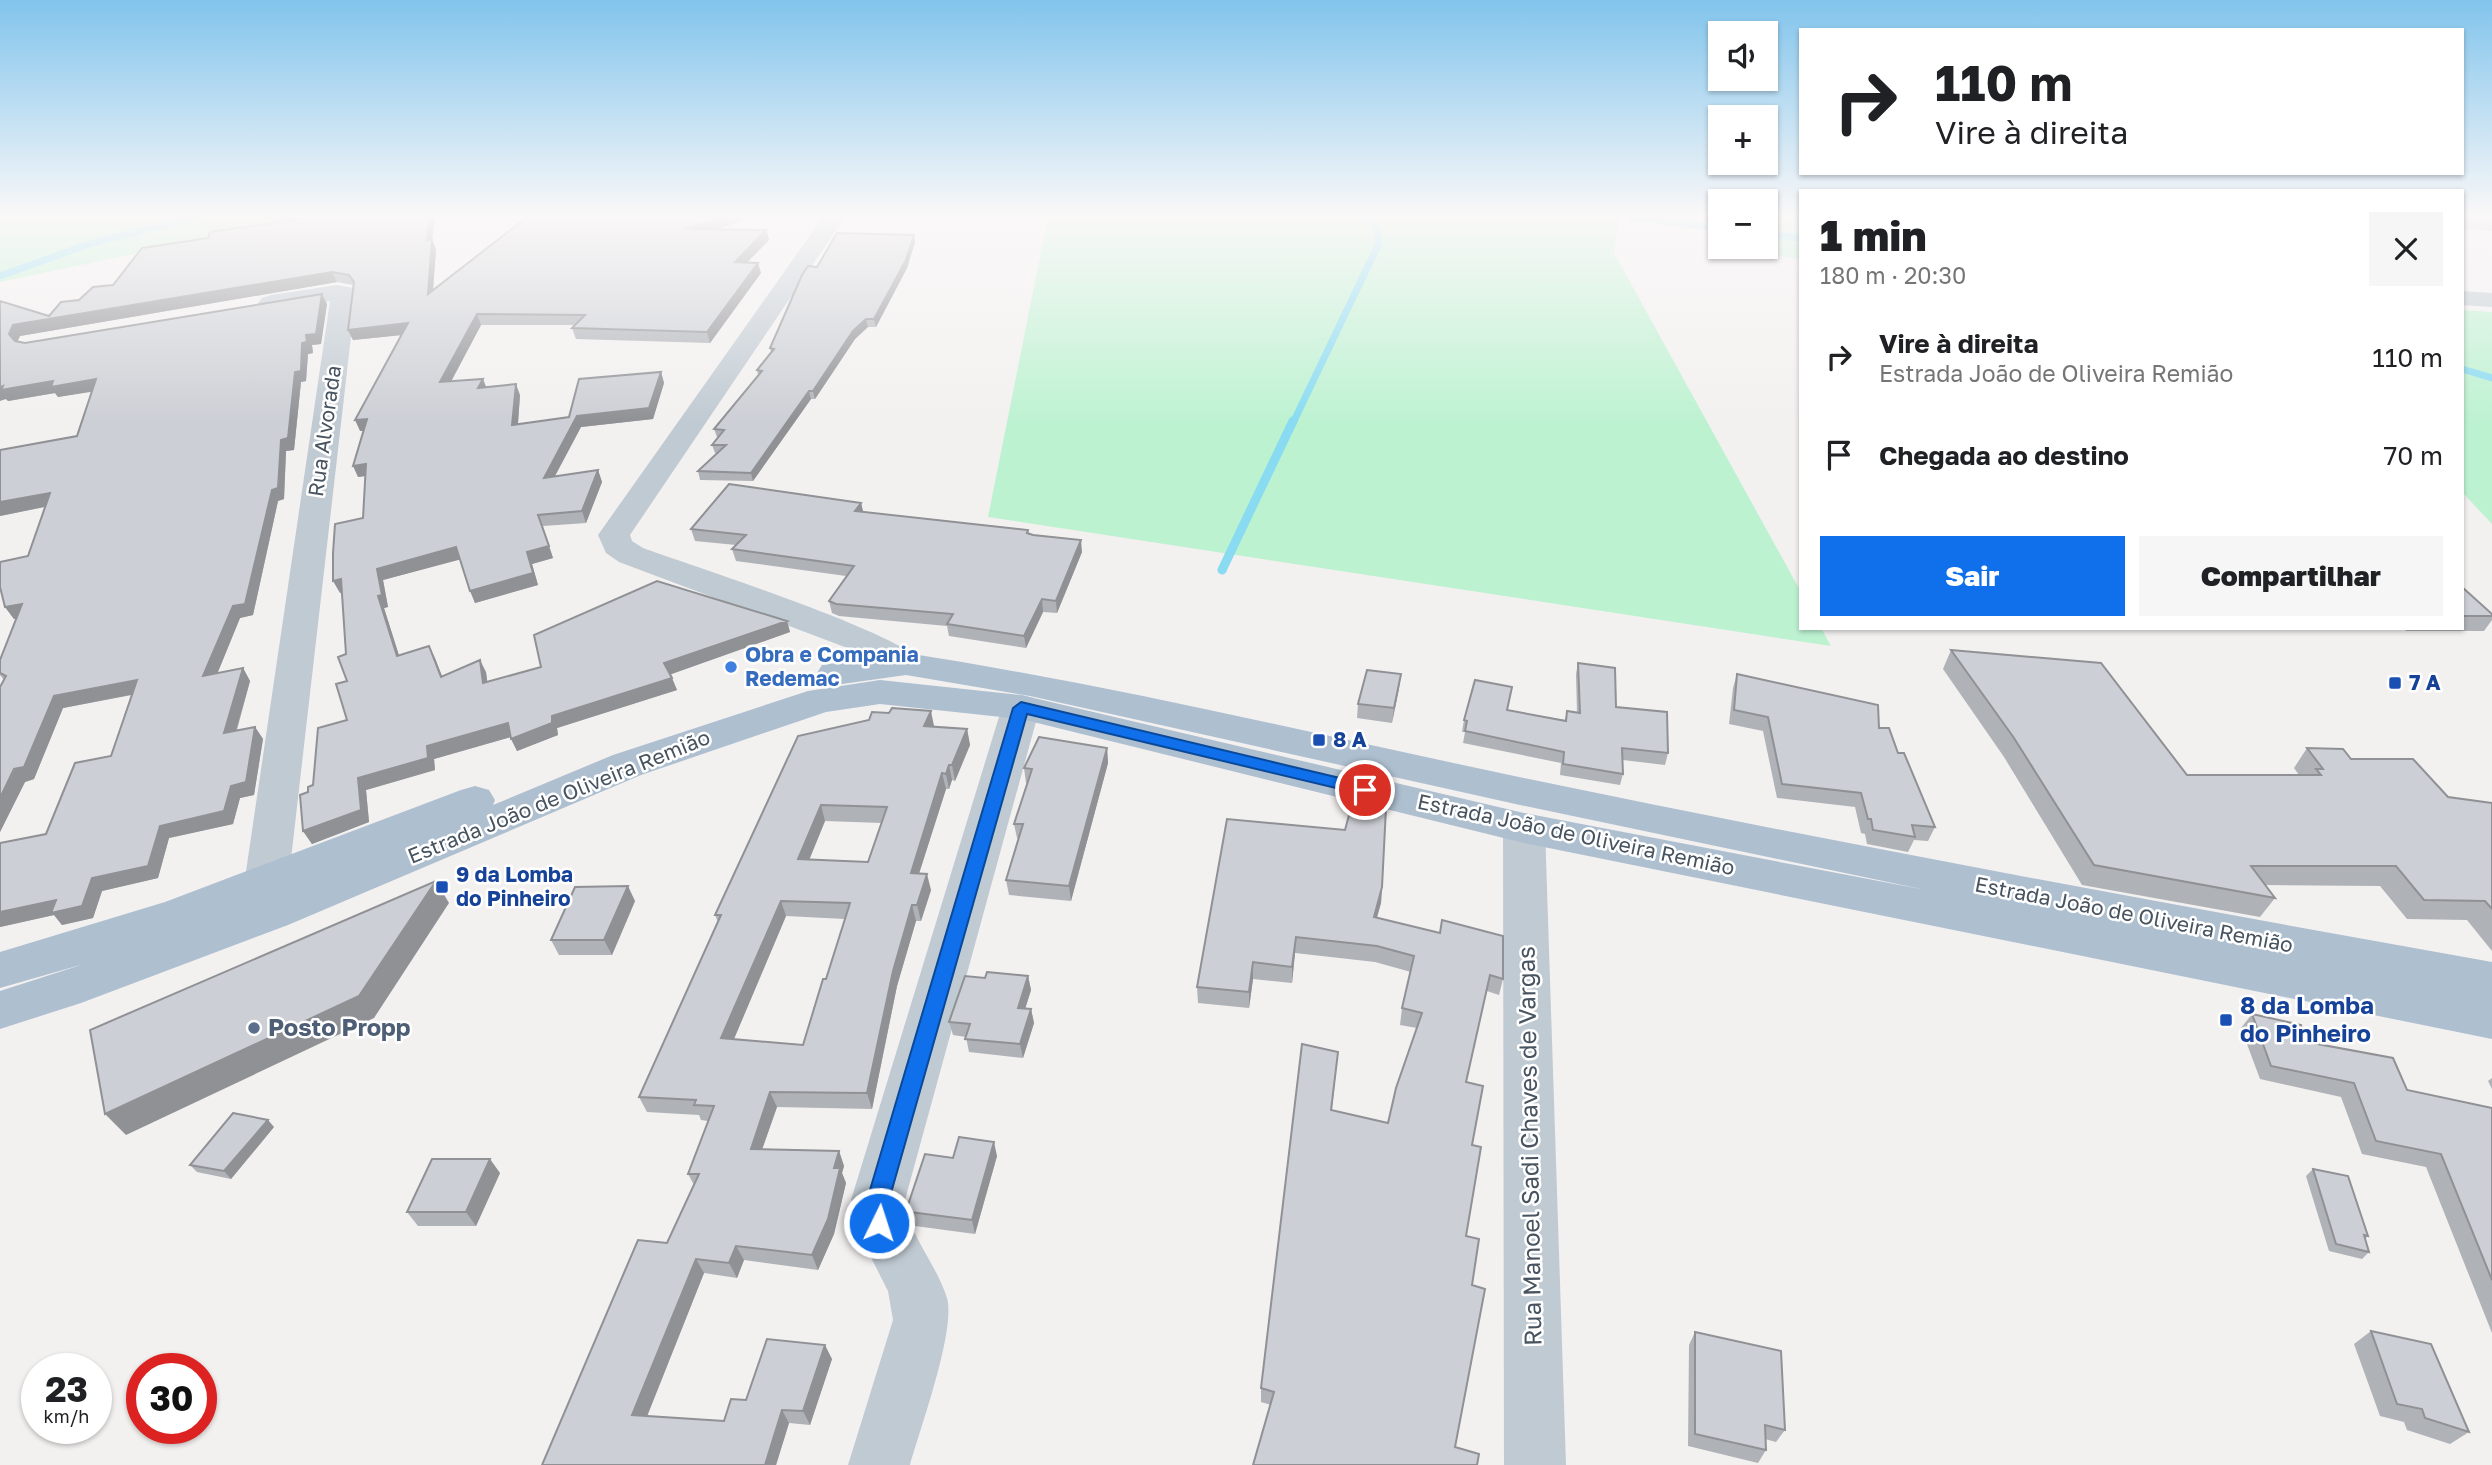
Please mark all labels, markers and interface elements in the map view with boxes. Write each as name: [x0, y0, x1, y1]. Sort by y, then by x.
map controls: [1708, 21, 1778, 259]
button: sound: [1708, 21, 1778, 91]
text: 110 m: [1935, 53, 2072, 112]
icon: right: [1820, 56, 1911, 147]
button: +: [1708, 105, 1778, 175]
text: Vire à direita: [1935, 113, 2128, 151]
button: −: [1708, 189, 1778, 259]
text: 1 min: [1820, 210, 1927, 260]
button: close: [2369, 212, 2443, 286]
text: 180 m · 20:30: [1820, 261, 1966, 289]
text: Vire à direita: [1879, 328, 2039, 359]
icon: right: [1820, 338, 1858, 376]
text: 110 m: [2372, 342, 2443, 373]
text: Estrada João de Oliveira Remião: [1879, 359, 2233, 387]
street label: Rua Alvorada: [302, 364, 346, 498]
icon: arrive: [1820, 436, 1858, 474]
text: Chegada ao destino: [1879, 440, 2129, 471]
text: 70 m: [2384, 440, 2443, 471]
button: Sair: [1820, 536, 2125, 616]
button: Compartilhar: [2139, 536, 2443, 616]
place label: Obra e Compania Redemac: [745, 641, 919, 691]
marker: Obra e Compania Redemac: [723, 659, 739, 675]
place label: 7 A: [2409, 669, 2441, 695]
marker: 7 A: [2387, 675, 2403, 691]
street label: Estrada João de Oliveira Remião: [404, 723, 714, 869]
place label: 8 A: [1333, 726, 1367, 752]
marker: 8 A: [1311, 732, 1327, 748]
pin: [1335, 760, 1395, 820]
icon: arrive: [1346, 771, 1384, 809]
street label: Estrada João de Oliveira Remião: [1415, 788, 1737, 880]
place label: 9 da Lomba do Pinheiro: [456, 861, 573, 911]
street label: Estrada João de Oliveira Remião: [1973, 870, 2295, 958]
marker: 9 da Lomba do Pinheiro: [434, 879, 450, 895]
street label: Rua Manoel Sadi Chaves de Vargas: [1511, 946, 1546, 1346]
place label: 8 da Lomba do Pinheiro: [2240, 990, 2374, 1047]
place label: Posto Propp: [268, 1012, 411, 1041]
marker: 8 da Lomba do Pinheiro: [2218, 1012, 2234, 1028]
marker: Posto Propp: [246, 1020, 262, 1036]
position arrow: [842, 1186, 916, 1260]
speed limit sign: 30: [126, 1353, 217, 1444]
text: 23: [45, 1368, 88, 1410]
text: km/h: [44, 1405, 89, 1427]

